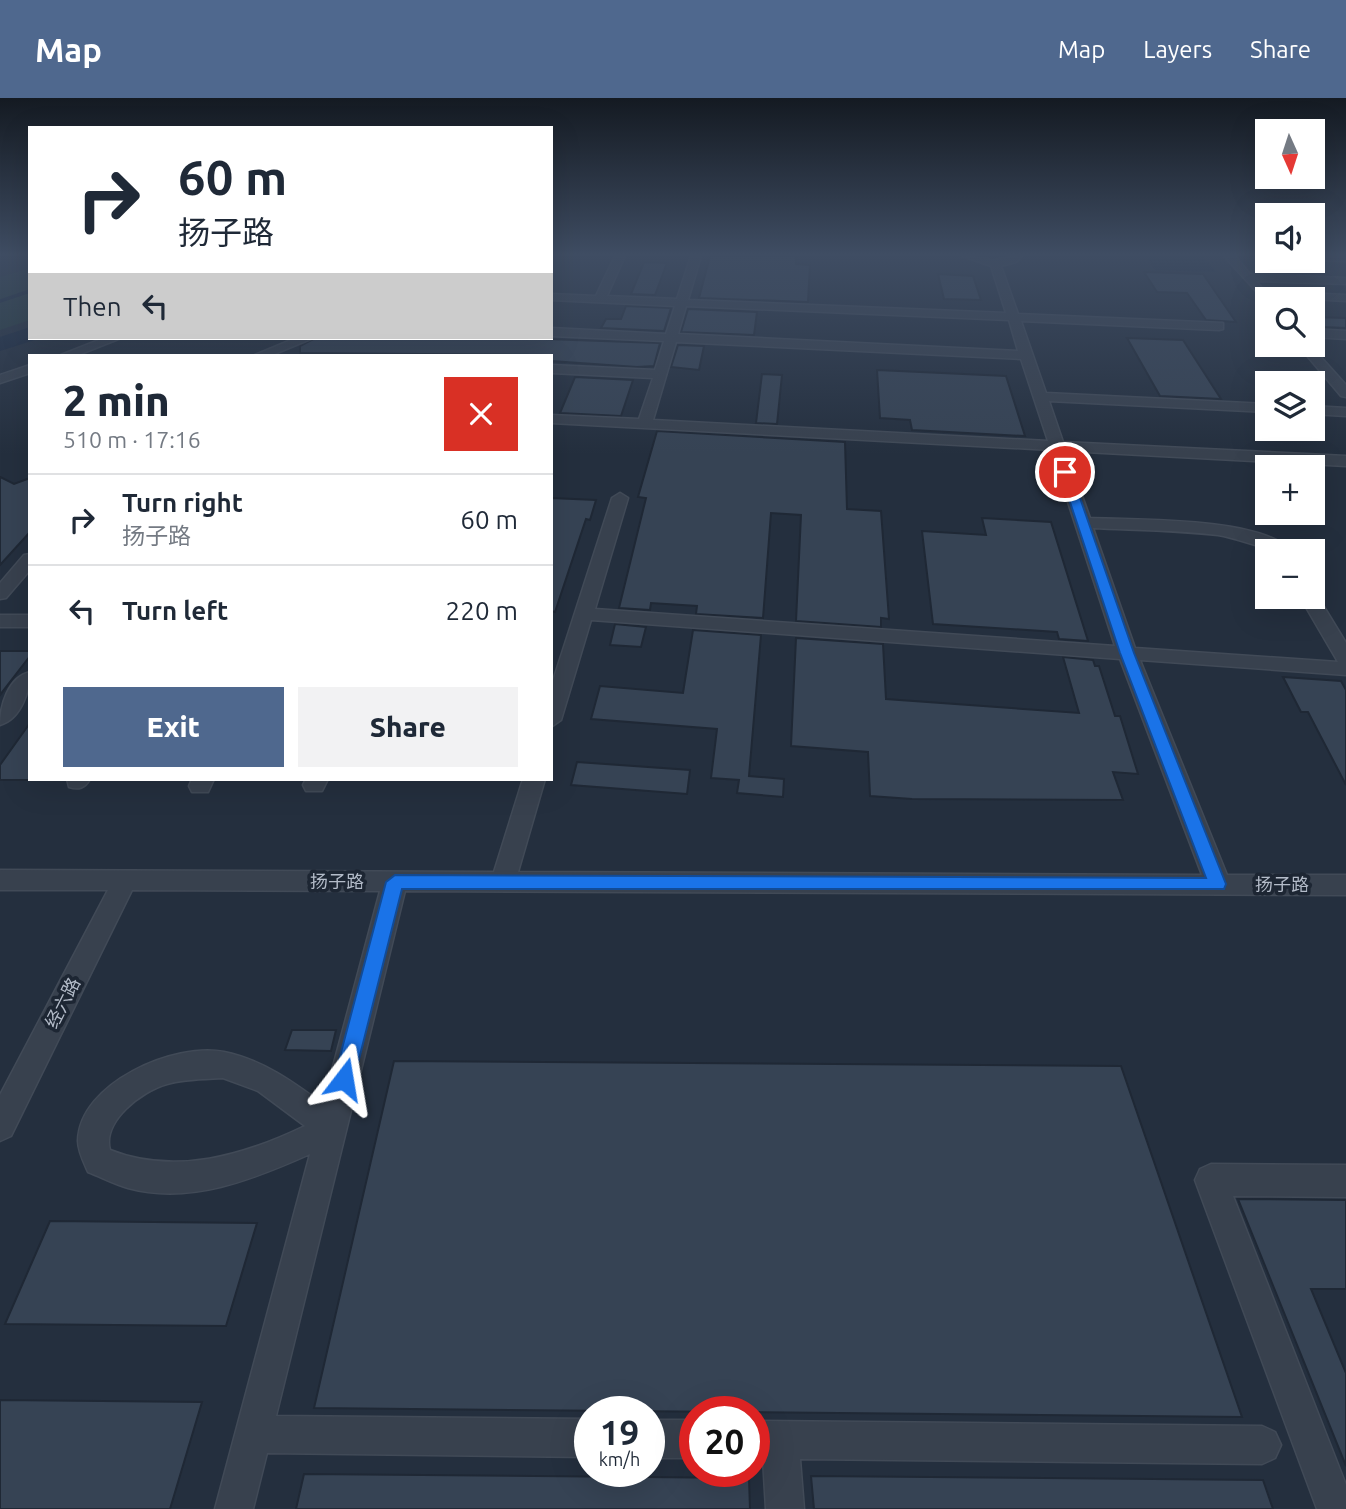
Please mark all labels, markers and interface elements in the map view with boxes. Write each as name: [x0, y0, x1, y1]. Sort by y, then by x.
text: Map: [35, 31, 102, 68]
text: Map: [1058, 36, 1105, 63]
text: Layers: [1143, 36, 1212, 63]
text: Share: [1250, 36, 1311, 63]
north arrow: [1255, 119, 1325, 189]
map controls: [1255, 119, 1325, 609]
text: 60 m: [178, 149, 287, 204]
icon: right: [63, 154, 154, 245]
button: sound: [1255, 203, 1325, 273]
text: 扬子路: [178, 214, 274, 250]
icon: left: [136, 287, 174, 325]
button: search: [1255, 287, 1325, 357]
text: Then: [63, 292, 122, 321]
button: layers: [1255, 371, 1325, 441]
text: 2 min: [63, 377, 170, 424]
button: close: [444, 377, 518, 451]
text: 510 m · 17:16: [63, 427, 201, 452]
pin: [1035, 442, 1095, 502]
icon: arrive: [1046, 453, 1084, 491]
button: +: [1255, 455, 1325, 525]
text: Turn right: [122, 488, 243, 517]
icon: right: [63, 501, 101, 539]
text: 60 m: [460, 505, 518, 534]
text: 扬子路: [122, 523, 191, 548]
button: −: [1255, 539, 1325, 609]
icon: left: [63, 592, 101, 630]
text: Turn left: [122, 596, 228, 625]
text: 220 m: [446, 596, 518, 625]
button: Exit: [63, 687, 284, 767]
button: Share: [298, 687, 518, 767]
street label: 扬子路: [310, 871, 364, 891]
street label: 扬子路: [1255, 874, 1309, 894]
street label: 经六路: [41, 974, 83, 1031]
position arrow: [307, 1042, 381, 1116]
speed limit sign: 20: [679, 1396, 770, 1487]
text: 19: [600, 1412, 639, 1452]
text: km/h: [599, 1449, 640, 1469]

